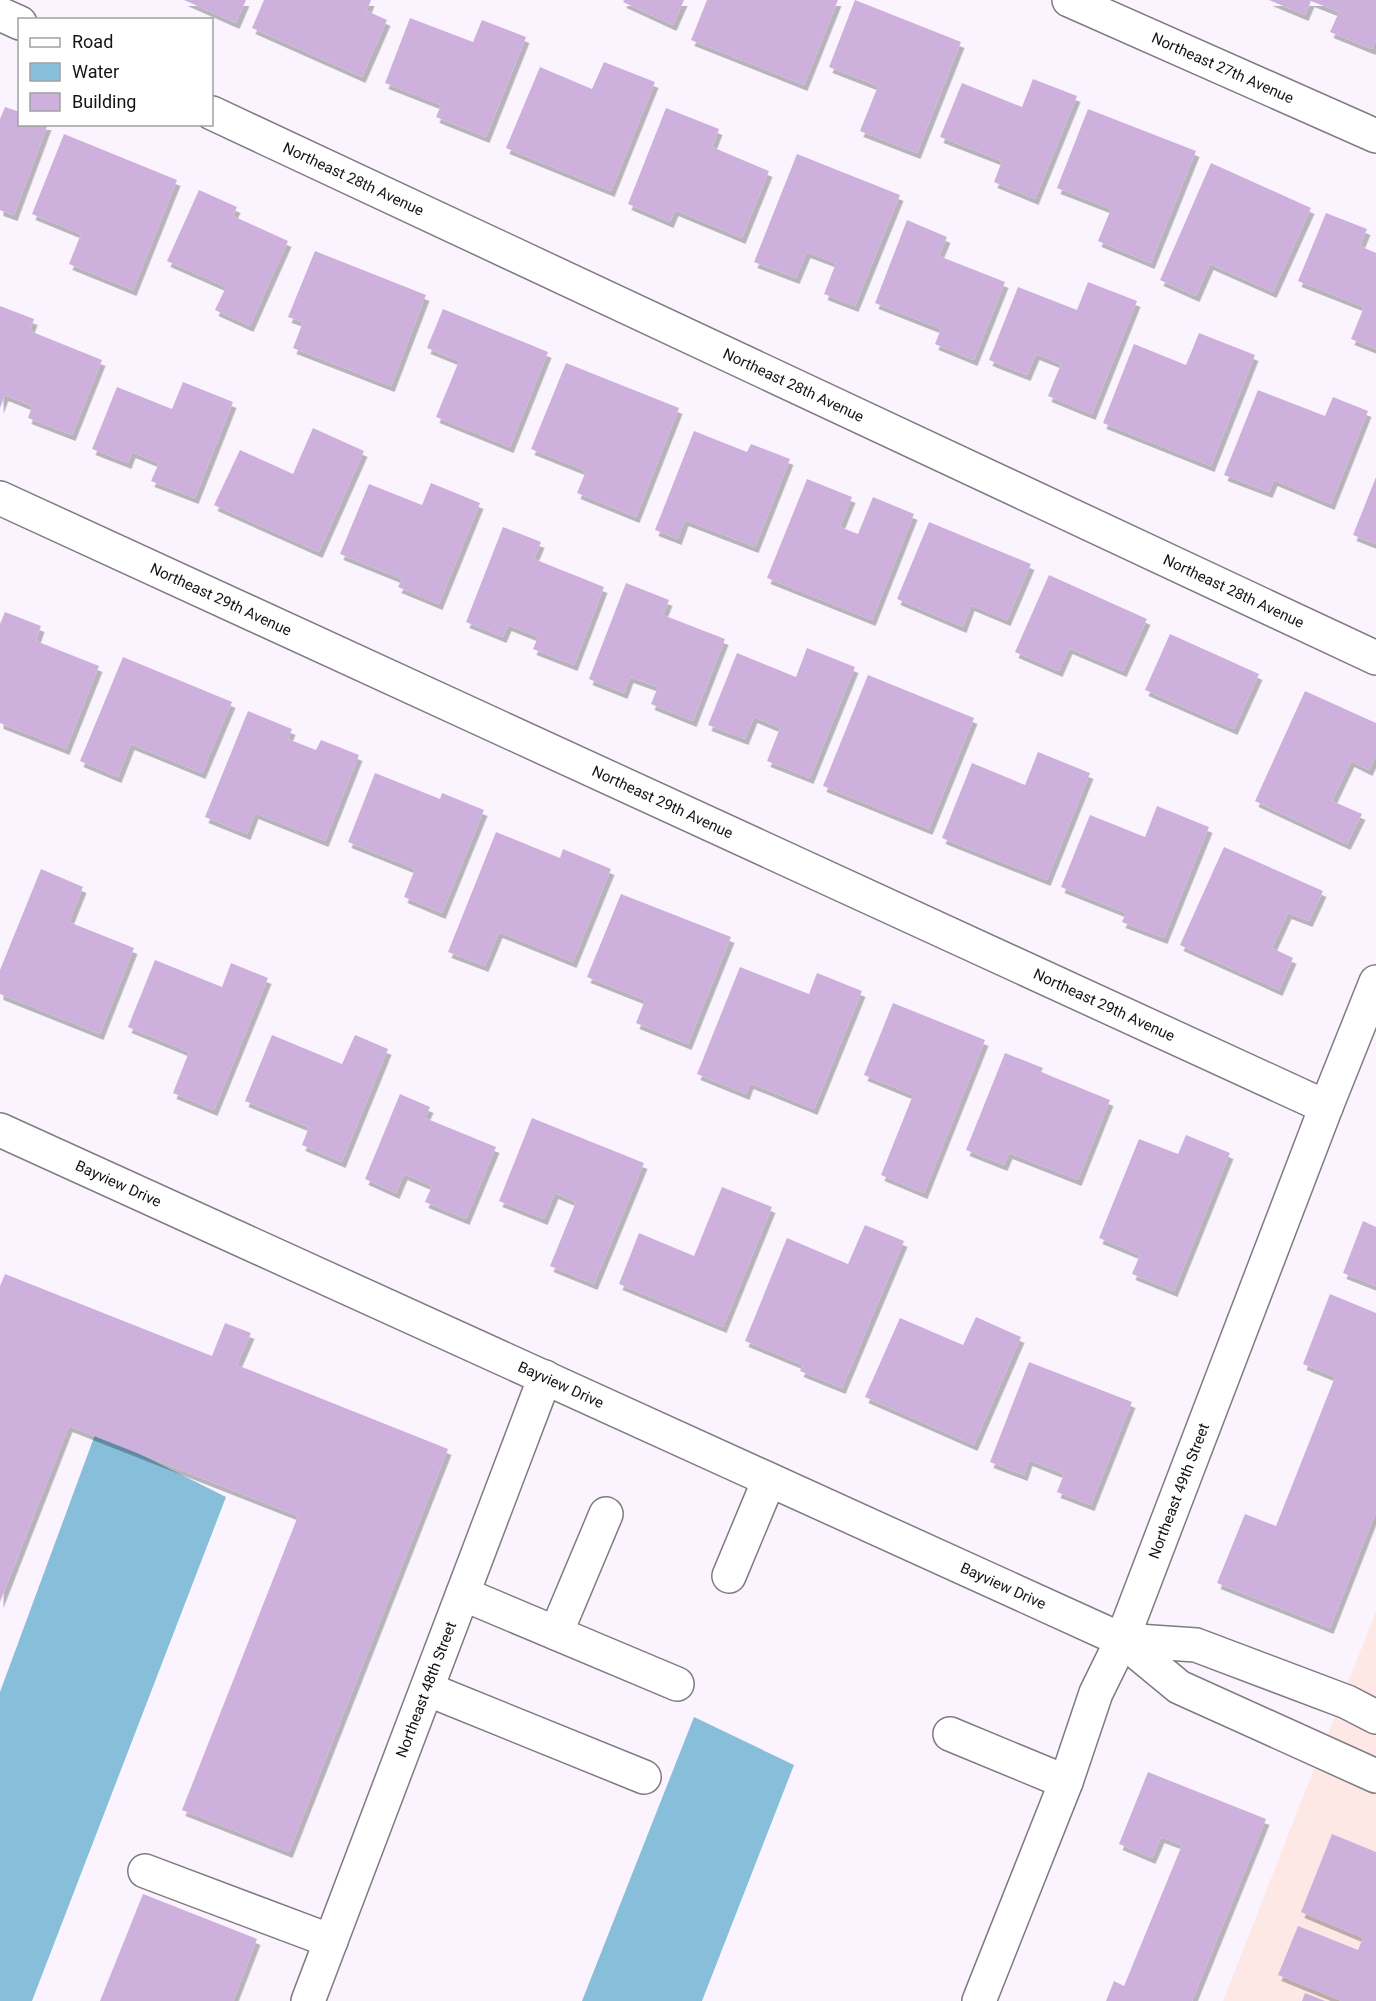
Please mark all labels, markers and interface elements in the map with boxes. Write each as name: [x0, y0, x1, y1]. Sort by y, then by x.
legend: [18, 18, 213, 126]
street label: Northeast 27th Avenue: [1149, 29, 1296, 107]
text: Road: [72, 31, 113, 52]
text: Water: [72, 61, 119, 82]
text: Building: [72, 91, 136, 112]
street label: Northeast 28th Avenue: [280, 138, 427, 220]
street label: Northeast 28th Avenue: [720, 345, 867, 426]
street label: Northeast 28th Avenue: [1160, 551, 1307, 632]
street label: Northeast 29th Avenue: [147, 559, 294, 640]
street label: Northeast 29th Avenue: [589, 762, 736, 842]
street label: Northeast 29th Avenue: [1031, 965, 1178, 1045]
street label: Bayview Drive: [73, 1157, 164, 1211]
street label: Bayview Drive: [515, 1358, 606, 1412]
street label: Northeast 49th Street: [1145, 1421, 1213, 1562]
street label: Bayview Drive: [958, 1559, 1049, 1613]
street label: Northeast 48th Street: [392, 1619, 460, 1760]

